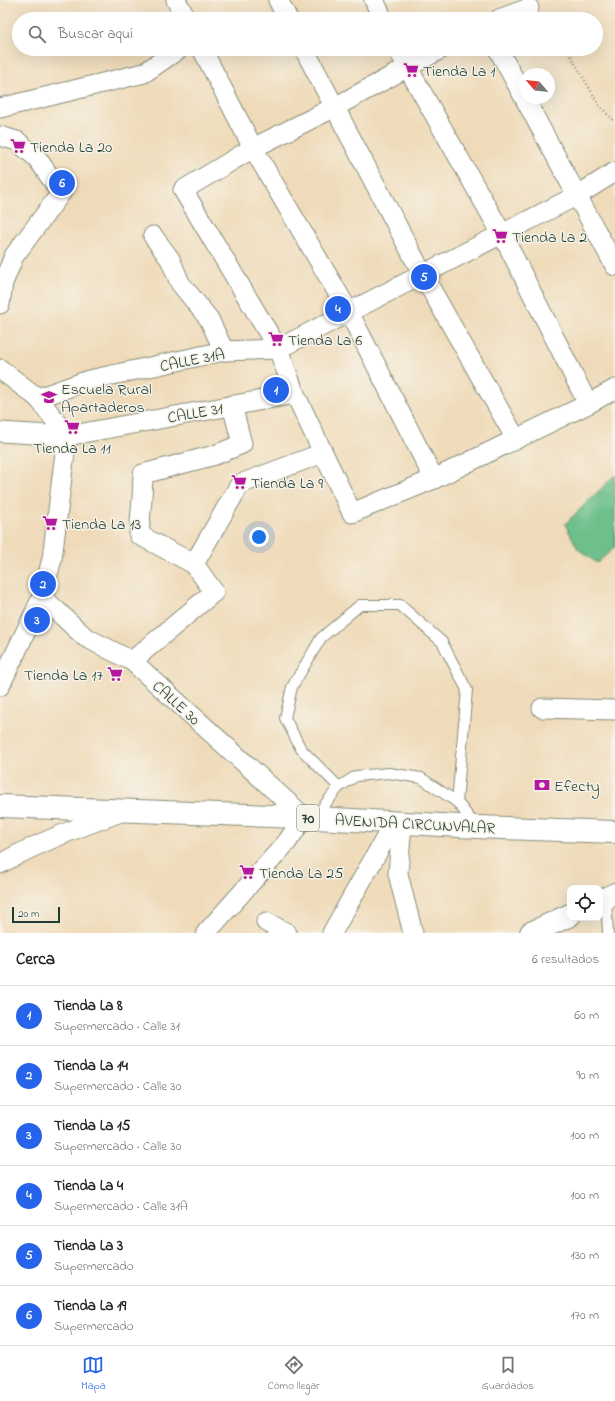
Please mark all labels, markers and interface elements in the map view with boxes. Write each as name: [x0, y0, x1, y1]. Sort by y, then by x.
search box: [12, 12, 603, 56]
icon: search: [26, 23, 48, 45]
text: Buscar aquí: [58, 23, 133, 45]
place label: Tienda La 1: [423, 60, 495, 84]
supermarket icon: Tienda La 1: [402, 61, 420, 79]
north arrow: [519, 68, 555, 104]
place label: Tienda La 20: [30, 136, 112, 160]
supermarket icon: Tienda La 20: [9, 137, 27, 155]
pin: 6: [49, 168, 75, 198]
place label: Tienda La 2: [512, 226, 587, 250]
supermarket icon: Tienda La 2: [491, 227, 509, 245]
pin: 5: [411, 262, 437, 292]
pin: 4: [325, 294, 351, 324]
place label: Tienda La 6: [288, 329, 362, 353]
supermarket icon: Tienda La 6: [267, 330, 285, 348]
street label: CALLE 31A: [158, 343, 227, 379]
pin: 1: [263, 375, 289, 405]
place label: Escuela Rural Apartaderos: [61, 378, 152, 420]
school or university icon: Escuela Rural Apartaderos: [40, 388, 58, 406]
street label: CALLE 31: [166, 397, 225, 431]
supermarket icon: Tienda La 11: [63, 418, 81, 436]
place label: Tienda La 11: [33, 437, 111, 461]
place label: Tienda La 9: [251, 472, 323, 496]
supermarket icon: Tienda La 9: [230, 473, 248, 491]
place label: Tienda La 13: [62, 513, 141, 537]
supermarket icon: Tienda La 13: [41, 514, 59, 532]
your location: [249, 527, 269, 547]
pin: 2: [30, 569, 56, 599]
pin: 3: [24, 605, 50, 635]
place label: Tienda La 17: [24, 664, 103, 688]
supermarket icon: Tienda La 17: [106, 665, 124, 683]
street label: CALLE 30: [146, 675, 205, 732]
place label: Efecty: [554, 775, 600, 799]
bank icon: Efecty: [533, 776, 551, 794]
road number: 70: [297, 805, 319, 831]
street label: AVENIDA CIRCUNVALAR: [334, 809, 496, 841]
place label: Tienda La 25: [259, 862, 343, 886]
supermarket icon: Tienda La 25: [238, 863, 256, 881]
map controls: [567, 885, 603, 921]
button: locate: [567, 885, 603, 921]
scale bar: [12, 905, 60, 924]
text: 20 m: [18, 906, 40, 922]
text: Cerca: [16, 947, 55, 972]
text: 6 resultados: [532, 950, 599, 969]
text: Tienda La 8: [54, 995, 123, 1017]
text: 1: [27, 1006, 31, 1025]
text: 60 m: [574, 1006, 599, 1025]
text: Supermercado · Calle 31: [54, 1017, 180, 1036]
text: Tienda La 14: [54, 1055, 128, 1077]
text: 2: [26, 1066, 32, 1085]
text: 90 m: [576, 1066, 599, 1085]
text: Supermercado · Calle 30: [54, 1077, 181, 1096]
text: Tienda La 15: [54, 1115, 130, 1137]
text: 3: [26, 1126, 32, 1145]
text: 100 m: [570, 1126, 599, 1145]
text: Supermercado · Calle 30: [54, 1137, 181, 1156]
text: Tienda La 4: [54, 1175, 123, 1197]
text: 4: [26, 1186, 32, 1205]
text: 100 m: [570, 1186, 599, 1205]
text: Supermercado · Calle 31A: [54, 1197, 188, 1216]
text: Tienda La 3: [54, 1235, 123, 1257]
text: 5: [25, 1246, 33, 1265]
text: 130 m: [571, 1246, 599, 1265]
text: Supermercado: [54, 1257, 133, 1276]
text: Tienda La 19: [54, 1295, 126, 1317]
text: 6: [26, 1306, 32, 1325]
text: 170 m: [571, 1306, 599, 1325]
text: Supermercado: [54, 1317, 133, 1336]
tab: Mapa: [81, 1354, 106, 1394]
tab: Cómo llegar: [268, 1354, 320, 1394]
tab: Guardados: [482, 1354, 534, 1394]

